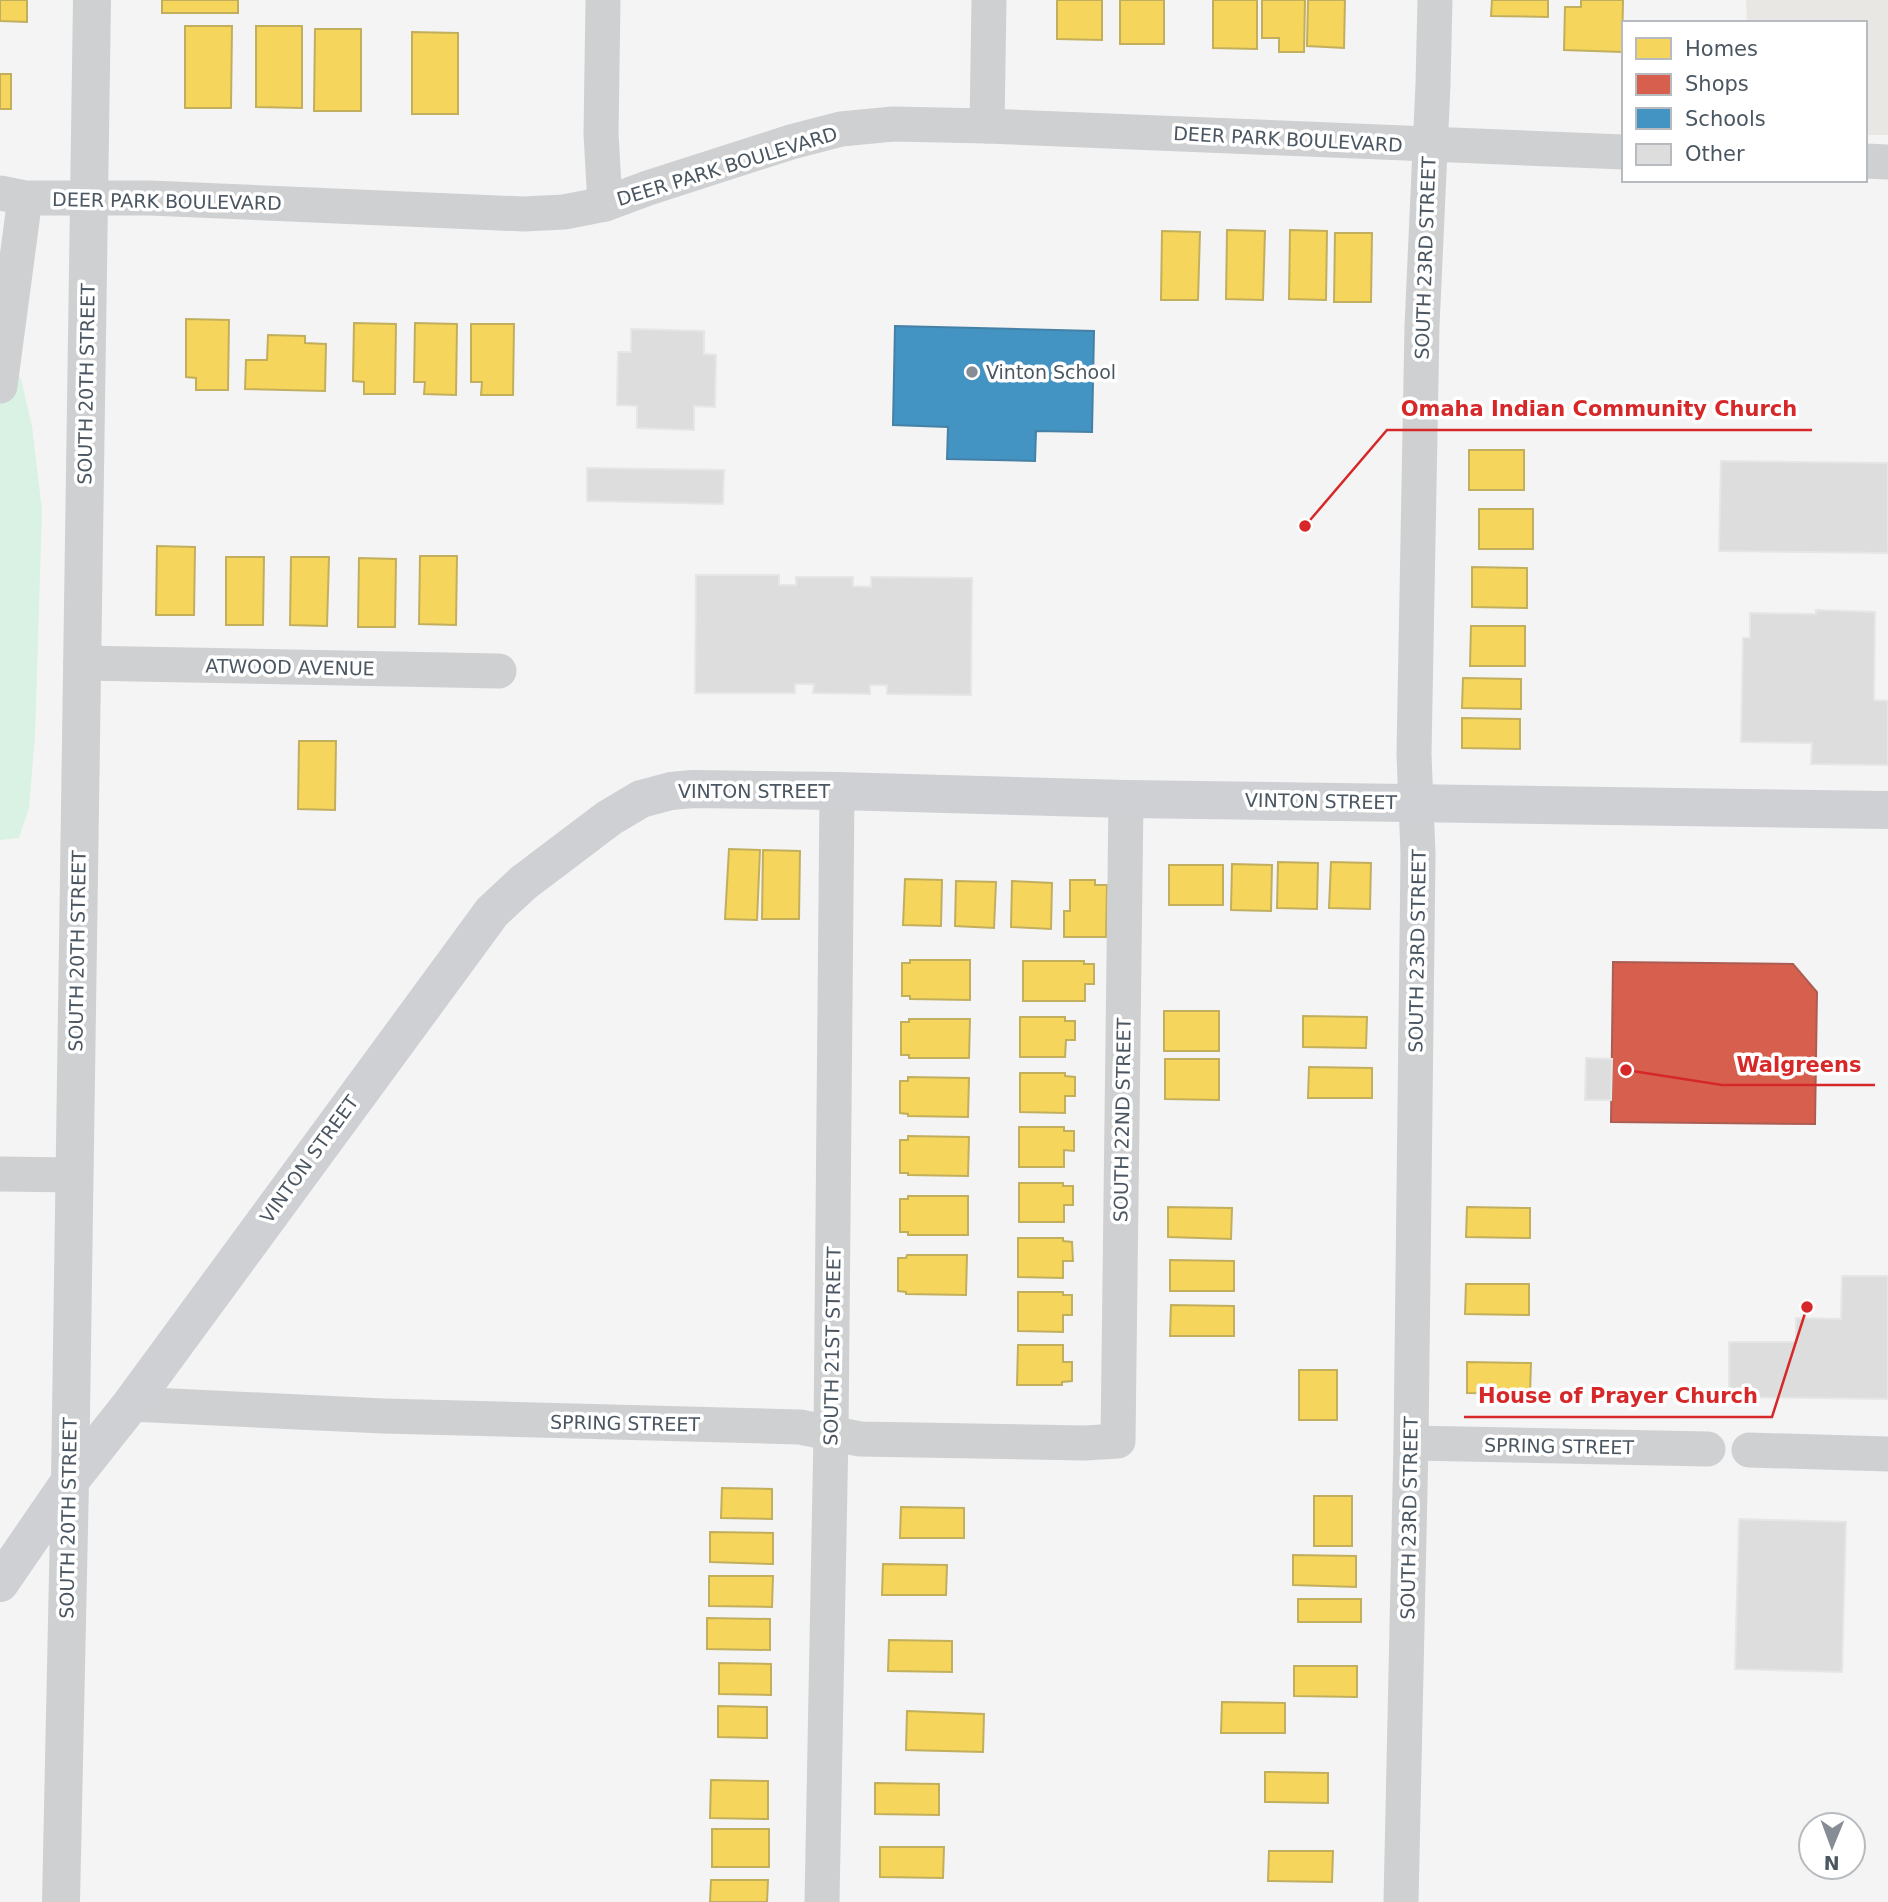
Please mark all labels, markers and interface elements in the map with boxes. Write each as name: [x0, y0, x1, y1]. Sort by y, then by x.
legend: [1622, 21, 1867, 182]
text: Homes: [1685, 37, 1758, 61]
text: Shops: [1685, 72, 1749, 96]
text: Schools: [1685, 107, 1766, 131]
street label: DEER PARK BOULEVARD: [614, 122, 840, 210]
street label: DEER PARK BOULEVARD: [1173, 122, 1403, 156]
text: Other: [1685, 142, 1745, 166]
street label: SOUTH 23RD STREET: [1410, 156, 1440, 360]
street label: DEER PARK BOULEVARD: [52, 188, 282, 214]
street label: SOUTH 20TH STREET: [73, 283, 99, 485]
place label: Vinton School: [986, 361, 1116, 383]
marker: Vinton School: [964, 364, 980, 380]
callout: Omaha Indian Community Church: [1387, 388, 1812, 430]
text: Omaha Indian Community Church: [1401, 397, 1797, 421]
street label: ATWOOD AVENUE: [205, 655, 375, 679]
street label: VINTON STREET: [678, 780, 830, 802]
street label: VINTON STREET: [1245, 789, 1398, 813]
street label: SOUTH 23RD STREET: [1404, 849, 1430, 1053]
street label: SOUTH 20TH STREET: [64, 850, 90, 1052]
street label: SOUTH 22ND STREET: [1109, 1017, 1135, 1222]
callout: Walgreens: [1722, 1043, 1875, 1085]
text: Walgreens: [1736, 1053, 1862, 1077]
street label: VINTON STREET: [255, 1091, 363, 1227]
street label: SOUTH 21ST STREET: [819, 1246, 845, 1446]
callout: House of Prayer Church: [1464, 1375, 1772, 1417]
text: House of Prayer Church: [1478, 1384, 1758, 1408]
street label: SPRING STREET: [550, 1411, 700, 1435]
street label: SOUTH 23RD STREET: [1396, 1416, 1422, 1620]
street label: SOUTH 20TH STREET: [55, 1417, 81, 1619]
street label: SPRING STREET: [1484, 1434, 1634, 1458]
north arrow: [1797, 1811, 1867, 1881]
text: N: [1824, 1852, 1840, 1874]

